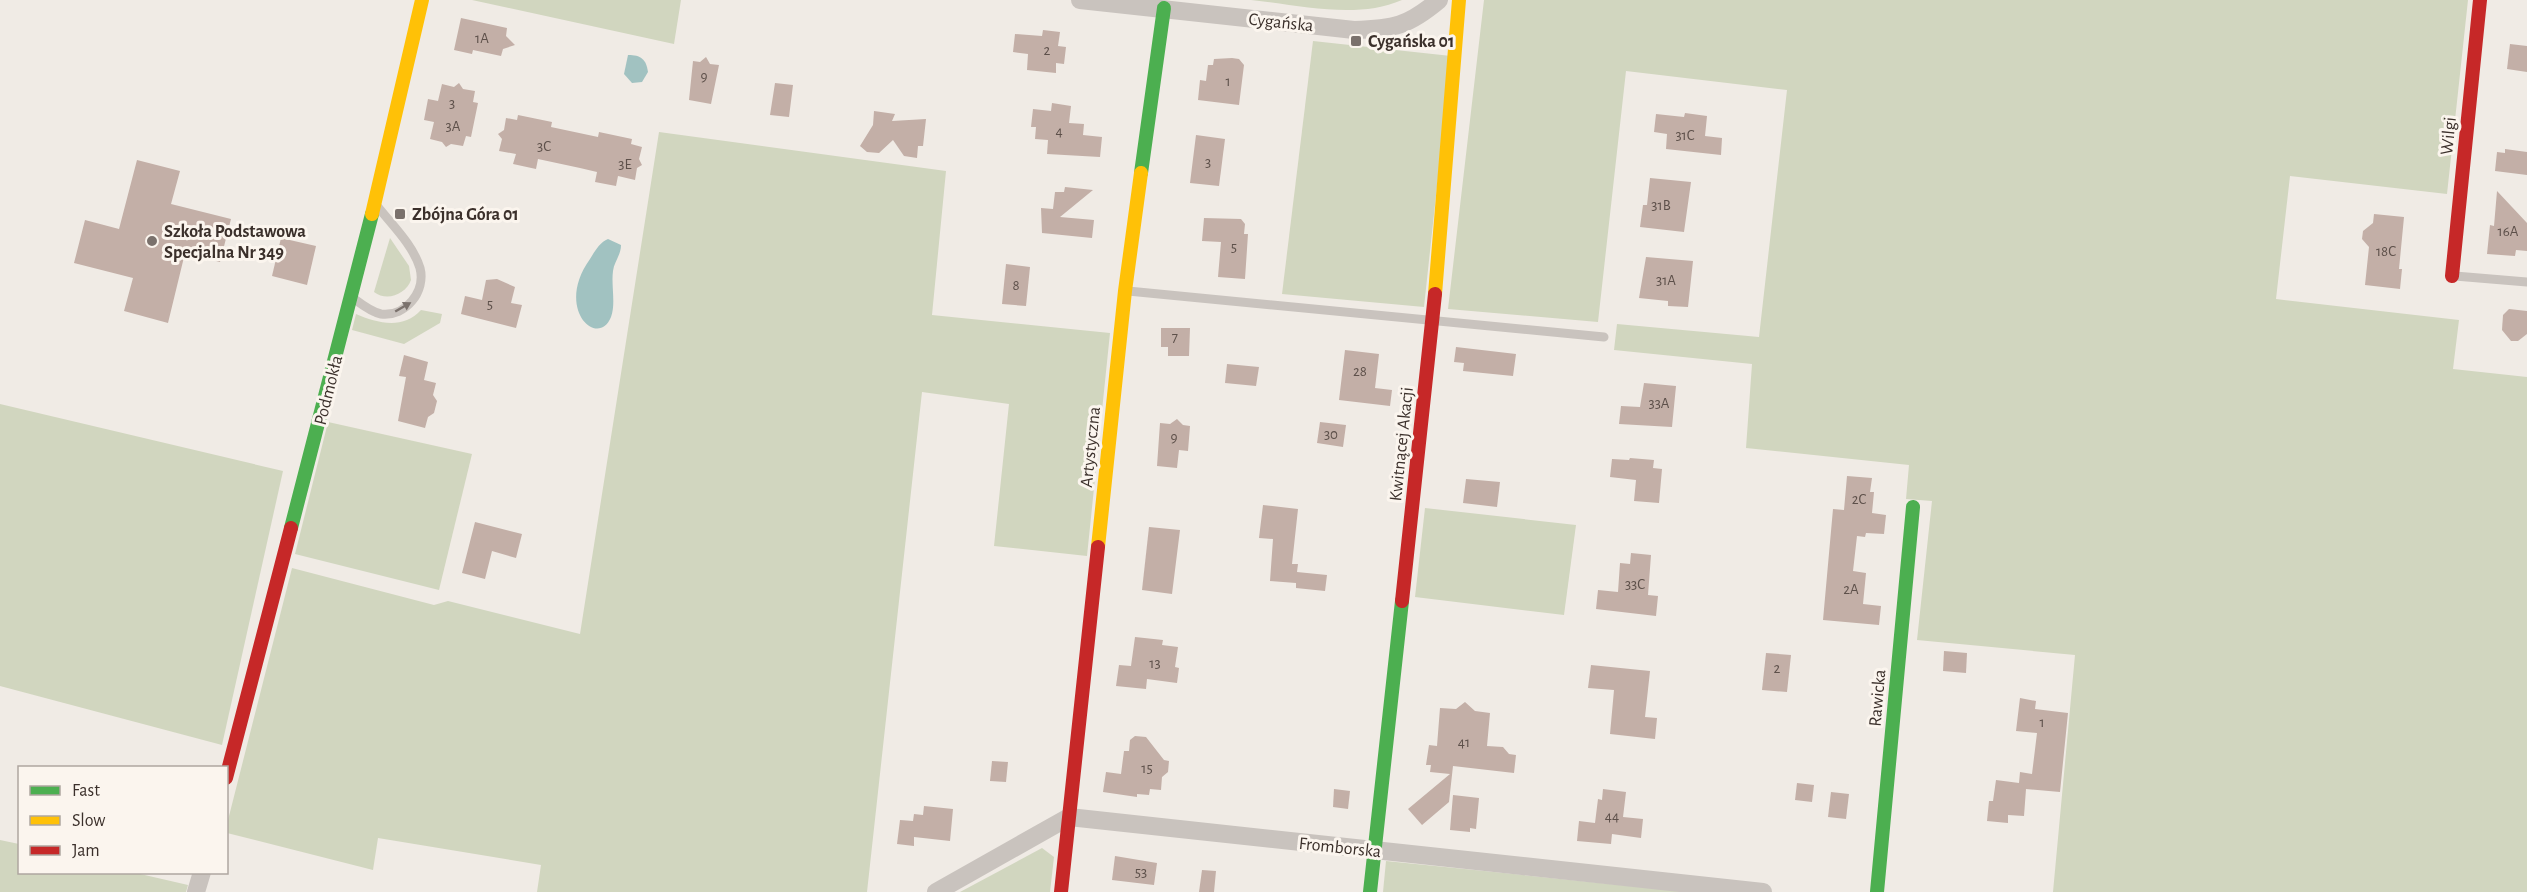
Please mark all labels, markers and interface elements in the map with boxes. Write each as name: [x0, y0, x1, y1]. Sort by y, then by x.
street label: Cygańska: [1248, 11, 1314, 35]
house number: 1A: [475, 31, 489, 46]
place label: Cygańska 01: [1368, 33, 1454, 51]
marker: Cygańska 01: [1349, 34, 1363, 48]
house number: 2: [1044, 43, 1051, 58]
house number: 9: [700, 69, 708, 84]
house number: 1: [1225, 74, 1231, 89]
house number: 3: [449, 96, 455, 111]
street label: Wilgi: [2438, 116, 2460, 156]
house number: 3A: [446, 119, 461, 134]
house number: 4: [1055, 124, 1063, 139]
house number: 31C: [1675, 128, 1695, 143]
house number: 3C: [537, 139, 551, 154]
house number: 3: [1205, 155, 1211, 170]
house number: 3E: [618, 157, 632, 172]
house number: 31B: [1651, 198, 1671, 213]
place label: Zbójna Góra 01: [412, 206, 519, 224]
marker: Zbójna Góra 01: [393, 207, 407, 221]
place label: Szkoła Podstawowa Specjalna Nr 349: [164, 223, 306, 262]
house number: 16A: [2498, 224, 2519, 239]
marker: Szkoła Podstawowa Specjalna Nr 349: [145, 234, 159, 248]
house number: 5: [1231, 240, 1237, 255]
house number: 18C: [2376, 244, 2396, 259]
house number: 31A: [1656, 273, 1676, 288]
house number: 8: [1012, 278, 1020, 293]
house number: 5: [487, 297, 493, 312]
one-way arrow: [395, 302, 412, 312]
house number: 7: [1172, 330, 1178, 345]
street label: Podmokła: [312, 354, 346, 427]
house number: 28: [1353, 364, 1367, 379]
street label: Kwitnącej Akacji: [1387, 386, 1417, 502]
house number: 33A: [1648, 396, 1670, 411]
street label: Artystyczna: [1078, 406, 1104, 488]
house number: 30: [1324, 427, 1338, 442]
house number: 9: [1170, 430, 1178, 445]
house number: 2C: [1852, 492, 1867, 507]
house number: 33C: [1625, 577, 1645, 592]
house number: 2A: [1843, 582, 1859, 597]
house number: 13: [1149, 656, 1161, 671]
house number: 2: [1774, 661, 1781, 676]
street label: Rawicka: [1867, 669, 1889, 727]
house number: 1: [2039, 715, 2045, 730]
house number: 41: [1458, 735, 1470, 750]
house number: 15: [1141, 761, 1153, 776]
legend: [18, 766, 228, 874]
text: Fast: [72, 782, 100, 800]
house number: 44: [1605, 809, 1619, 824]
text: Slow: [72, 812, 105, 830]
street label: Fromborska: [1298, 835, 1382, 861]
text: Jam: [72, 842, 100, 860]
house number: 53: [1135, 865, 1147, 880]

